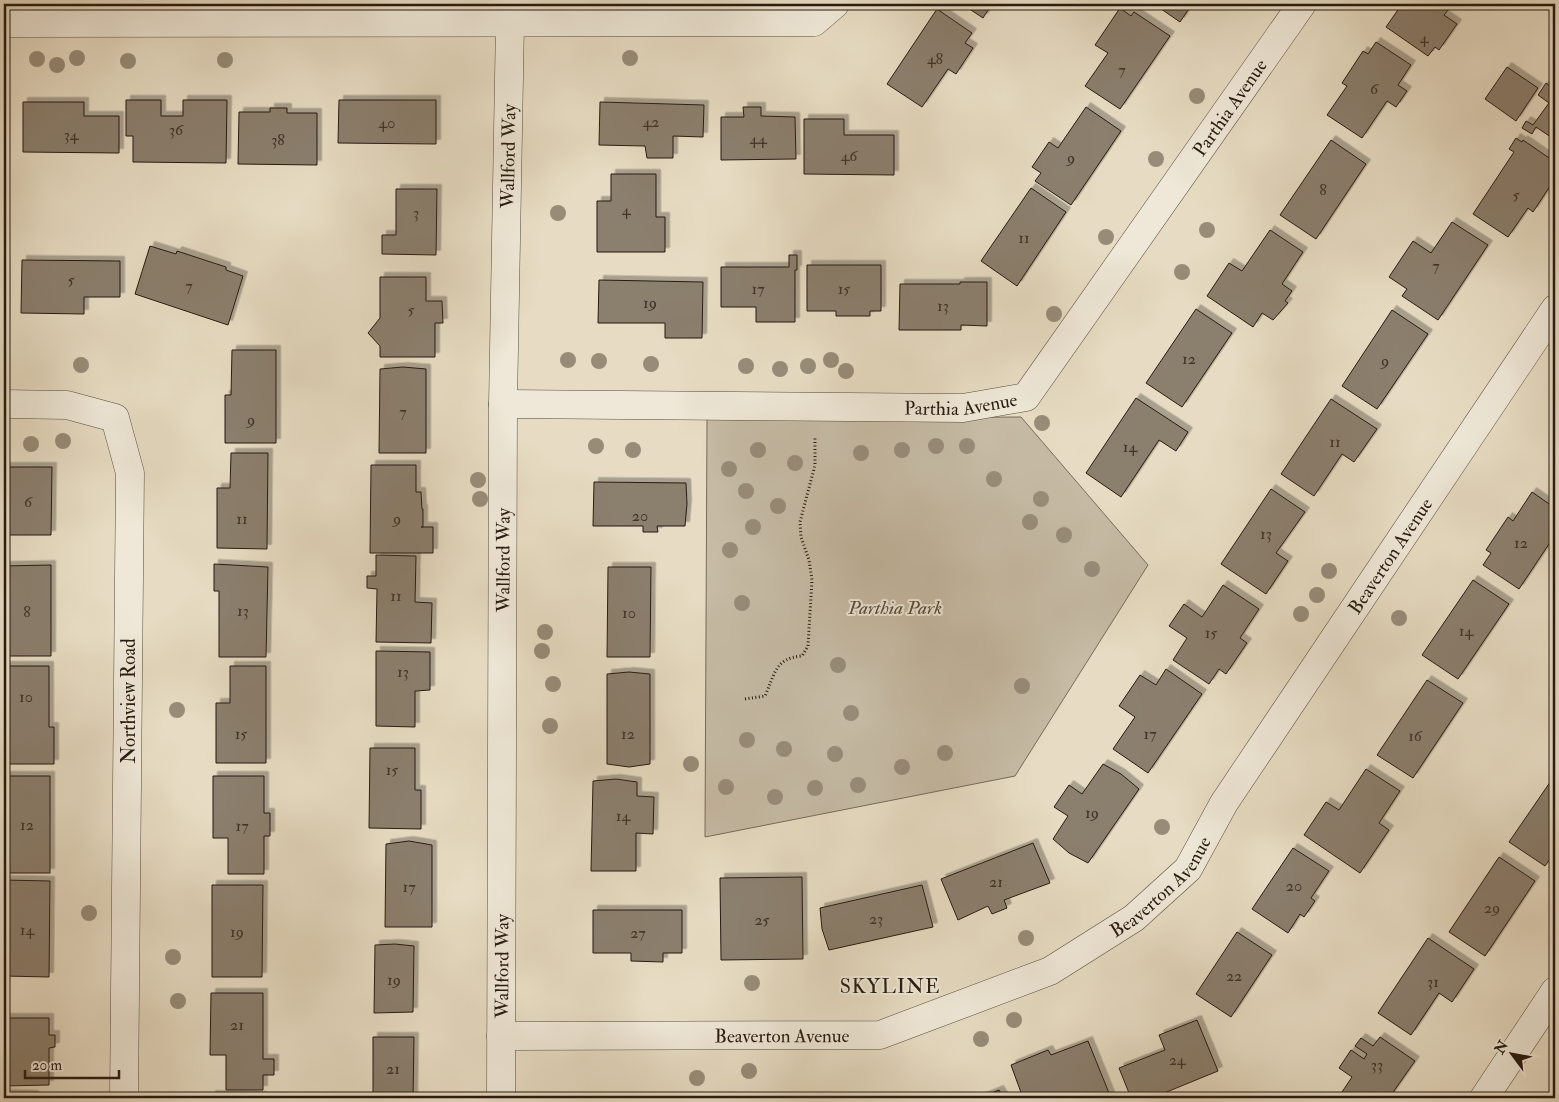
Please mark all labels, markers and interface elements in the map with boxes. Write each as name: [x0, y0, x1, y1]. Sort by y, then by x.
house number: 4: [1420, 28, 1430, 48]
house number: 48: [927, 49, 944, 69]
street label: Parthia Avenue: [1188, 54, 1273, 161]
house number: 7: [1118, 60, 1126, 80]
house number: 6: [1370, 79, 1379, 99]
street label: Wallford Way: [496, 103, 522, 209]
house number: 42: [643, 112, 659, 132]
house number: 40: [379, 113, 395, 133]
house number: 36: [169, 120, 184, 140]
house number: 34: [64, 125, 80, 145]
house number: 44: [749, 129, 768, 149]
house number: 38: [271, 130, 285, 150]
house number: 46: [841, 146, 858, 166]
house number: 9: [1066, 148, 1075, 168]
house number: 8: [1319, 180, 1327, 200]
house number: 5: [1512, 185, 1520, 205]
house number: 4: [622, 200, 632, 220]
house number: 3: [413, 203, 419, 223]
house number: 11: [1018, 228, 1030, 248]
house number: 7: [1432, 256, 1440, 276]
house number: 5: [67, 270, 75, 290]
house number: 7: [185, 276, 193, 296]
house number: 17: [751, 279, 765, 299]
house number: 15: [838, 279, 850, 299]
house number: 19: [643, 293, 657, 313]
house number: 13: [937, 296, 949, 316]
house number: 5: [407, 300, 415, 320]
house number: 12: [1182, 349, 1196, 369]
house number: 9: [1380, 351, 1389, 371]
street label: Parthia Avenue: [904, 388, 1019, 421]
house number: 7: [399, 402, 407, 422]
house number: 9: [246, 410, 255, 430]
house number: 11: [1329, 432, 1341, 452]
house number: 14: [1123, 437, 1139, 457]
house number: 6: [24, 492, 33, 512]
street label: Beaverton Avenue: [1343, 493, 1438, 619]
house number: 20: [632, 506, 648, 526]
street label: Wallford Way: [491, 507, 516, 613]
house number: 11: [236, 509, 248, 529]
house number: 9: [392, 509, 401, 529]
house number: 13: [1260, 524, 1272, 544]
house number: 12: [1514, 533, 1528, 553]
house number: 11: [390, 586, 402, 606]
park label: Parthia Park: [847, 596, 942, 620]
house number: 13: [237, 601, 249, 621]
house number: 8: [23, 602, 31, 622]
house number: 10: [622, 603, 636, 623]
house number: 14: [1459, 621, 1475, 641]
house number: 15: [1205, 623, 1217, 643]
street label: Northview Road: [117, 638, 141, 764]
house number: 13: [397, 662, 409, 682]
house number: 10: [19, 687, 33, 707]
house number: 15: [235, 724, 247, 744]
house number: 12: [621, 724, 635, 744]
house number: 17: [1143, 724, 1157, 744]
house number: 16: [1408, 726, 1423, 746]
house number: 15: [386, 760, 398, 780]
house number: 19: [1085, 803, 1099, 823]
house number: 14: [616, 806, 632, 826]
house number: 12: [20, 815, 34, 835]
house number: 17: [235, 816, 249, 836]
street label: Beaverton Avenue: [1106, 832, 1217, 943]
house number: 21: [989, 872, 1003, 892]
house number: 20: [1286, 876, 1302, 896]
house number: 17: [402, 877, 416, 897]
house number: 29: [1484, 898, 1500, 918]
house number: 23: [869, 909, 883, 929]
house number: 25: [754, 910, 770, 930]
street label: Wallford Way: [490, 913, 515, 1019]
house number: 14: [20, 920, 36, 940]
house number: 19: [230, 922, 244, 942]
house number: 27: [630, 923, 646, 943]
house number: 22: [1226, 966, 1242, 986]
house number: 19: [387, 970, 401, 990]
house number: 31: [1427, 972, 1439, 992]
district label: SKYLINE: [840, 974, 940, 999]
house number: 21: [230, 1015, 244, 1035]
street label: Beaverton Avenue: [714, 1024, 850, 1048]
north arrow: [1486, 1030, 1536, 1080]
text: N: [1490, 1037, 1512, 1058]
scale bar: [25, 1047, 119, 1079]
house number: 24: [1169, 1050, 1187, 1070]
house number: 33: [1371, 1055, 1383, 1075]
text: 20 m: [32, 1056, 62, 1075]
house number: 21: [386, 1059, 400, 1079]

